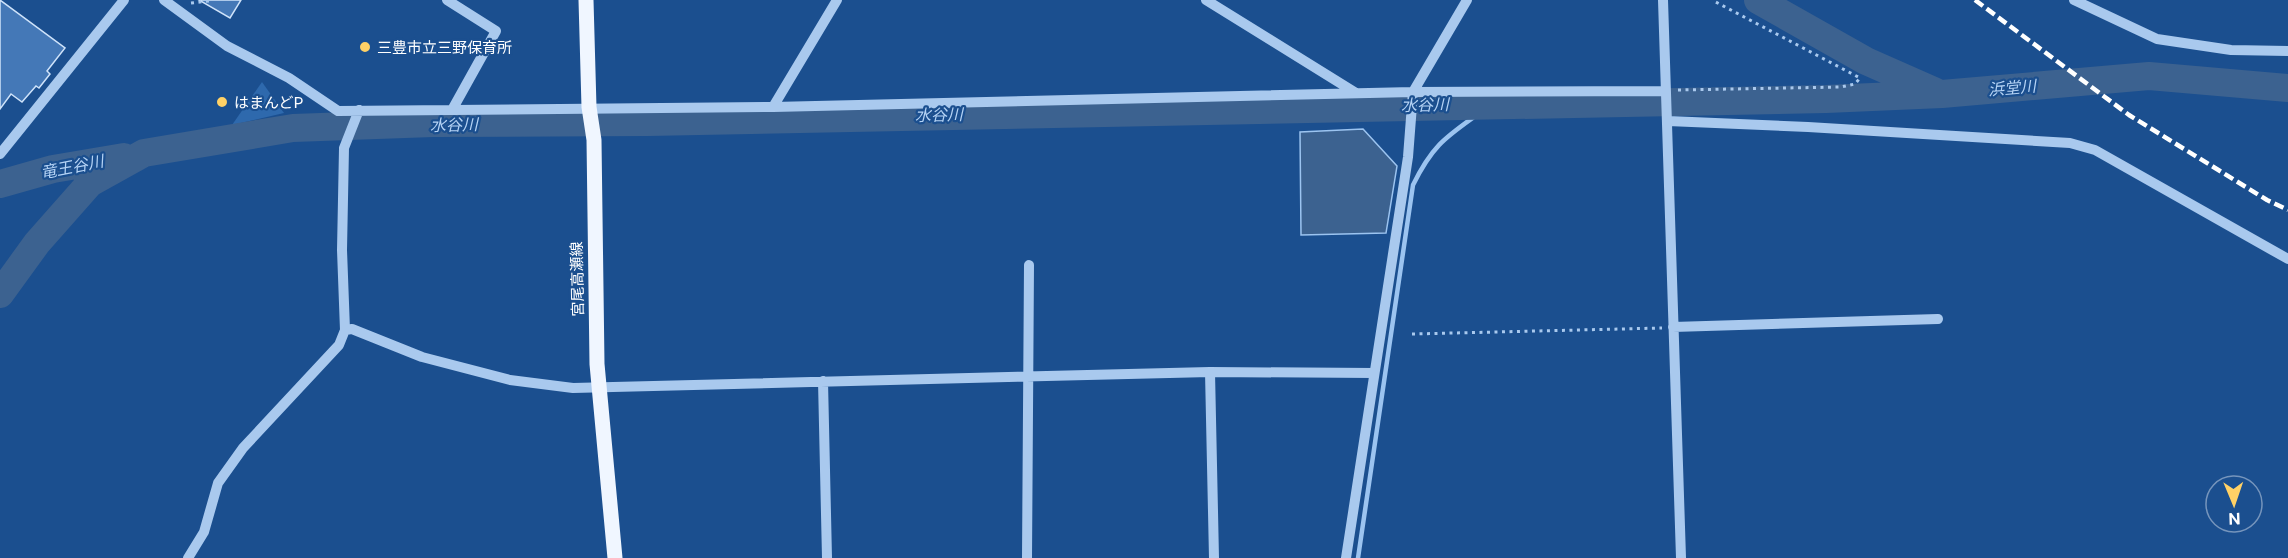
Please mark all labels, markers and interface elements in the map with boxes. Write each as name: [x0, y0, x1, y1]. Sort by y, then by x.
place label: 三豊市立三野保育所: [377, 39, 512, 56]
marker: 三豊市立三野保育所: [358, 40, 372, 54]
water label: 浜堂川: [1987, 76, 2039, 100]
place label: はまんどP: [234, 94, 304, 111]
marker: はまんどP: [215, 95, 229, 109]
water label: 水谷川: [1401, 95, 1451, 115]
water label: 水谷川: [915, 105, 965, 125]
water label: 水谷川: [430, 115, 480, 135]
water label: 竜王谷川: [39, 151, 107, 182]
street label: 宮尾高瀬線: [568, 241, 586, 317]
north arrow: [2204, 474, 2264, 534]
text: N: [2228, 509, 2241, 528]

